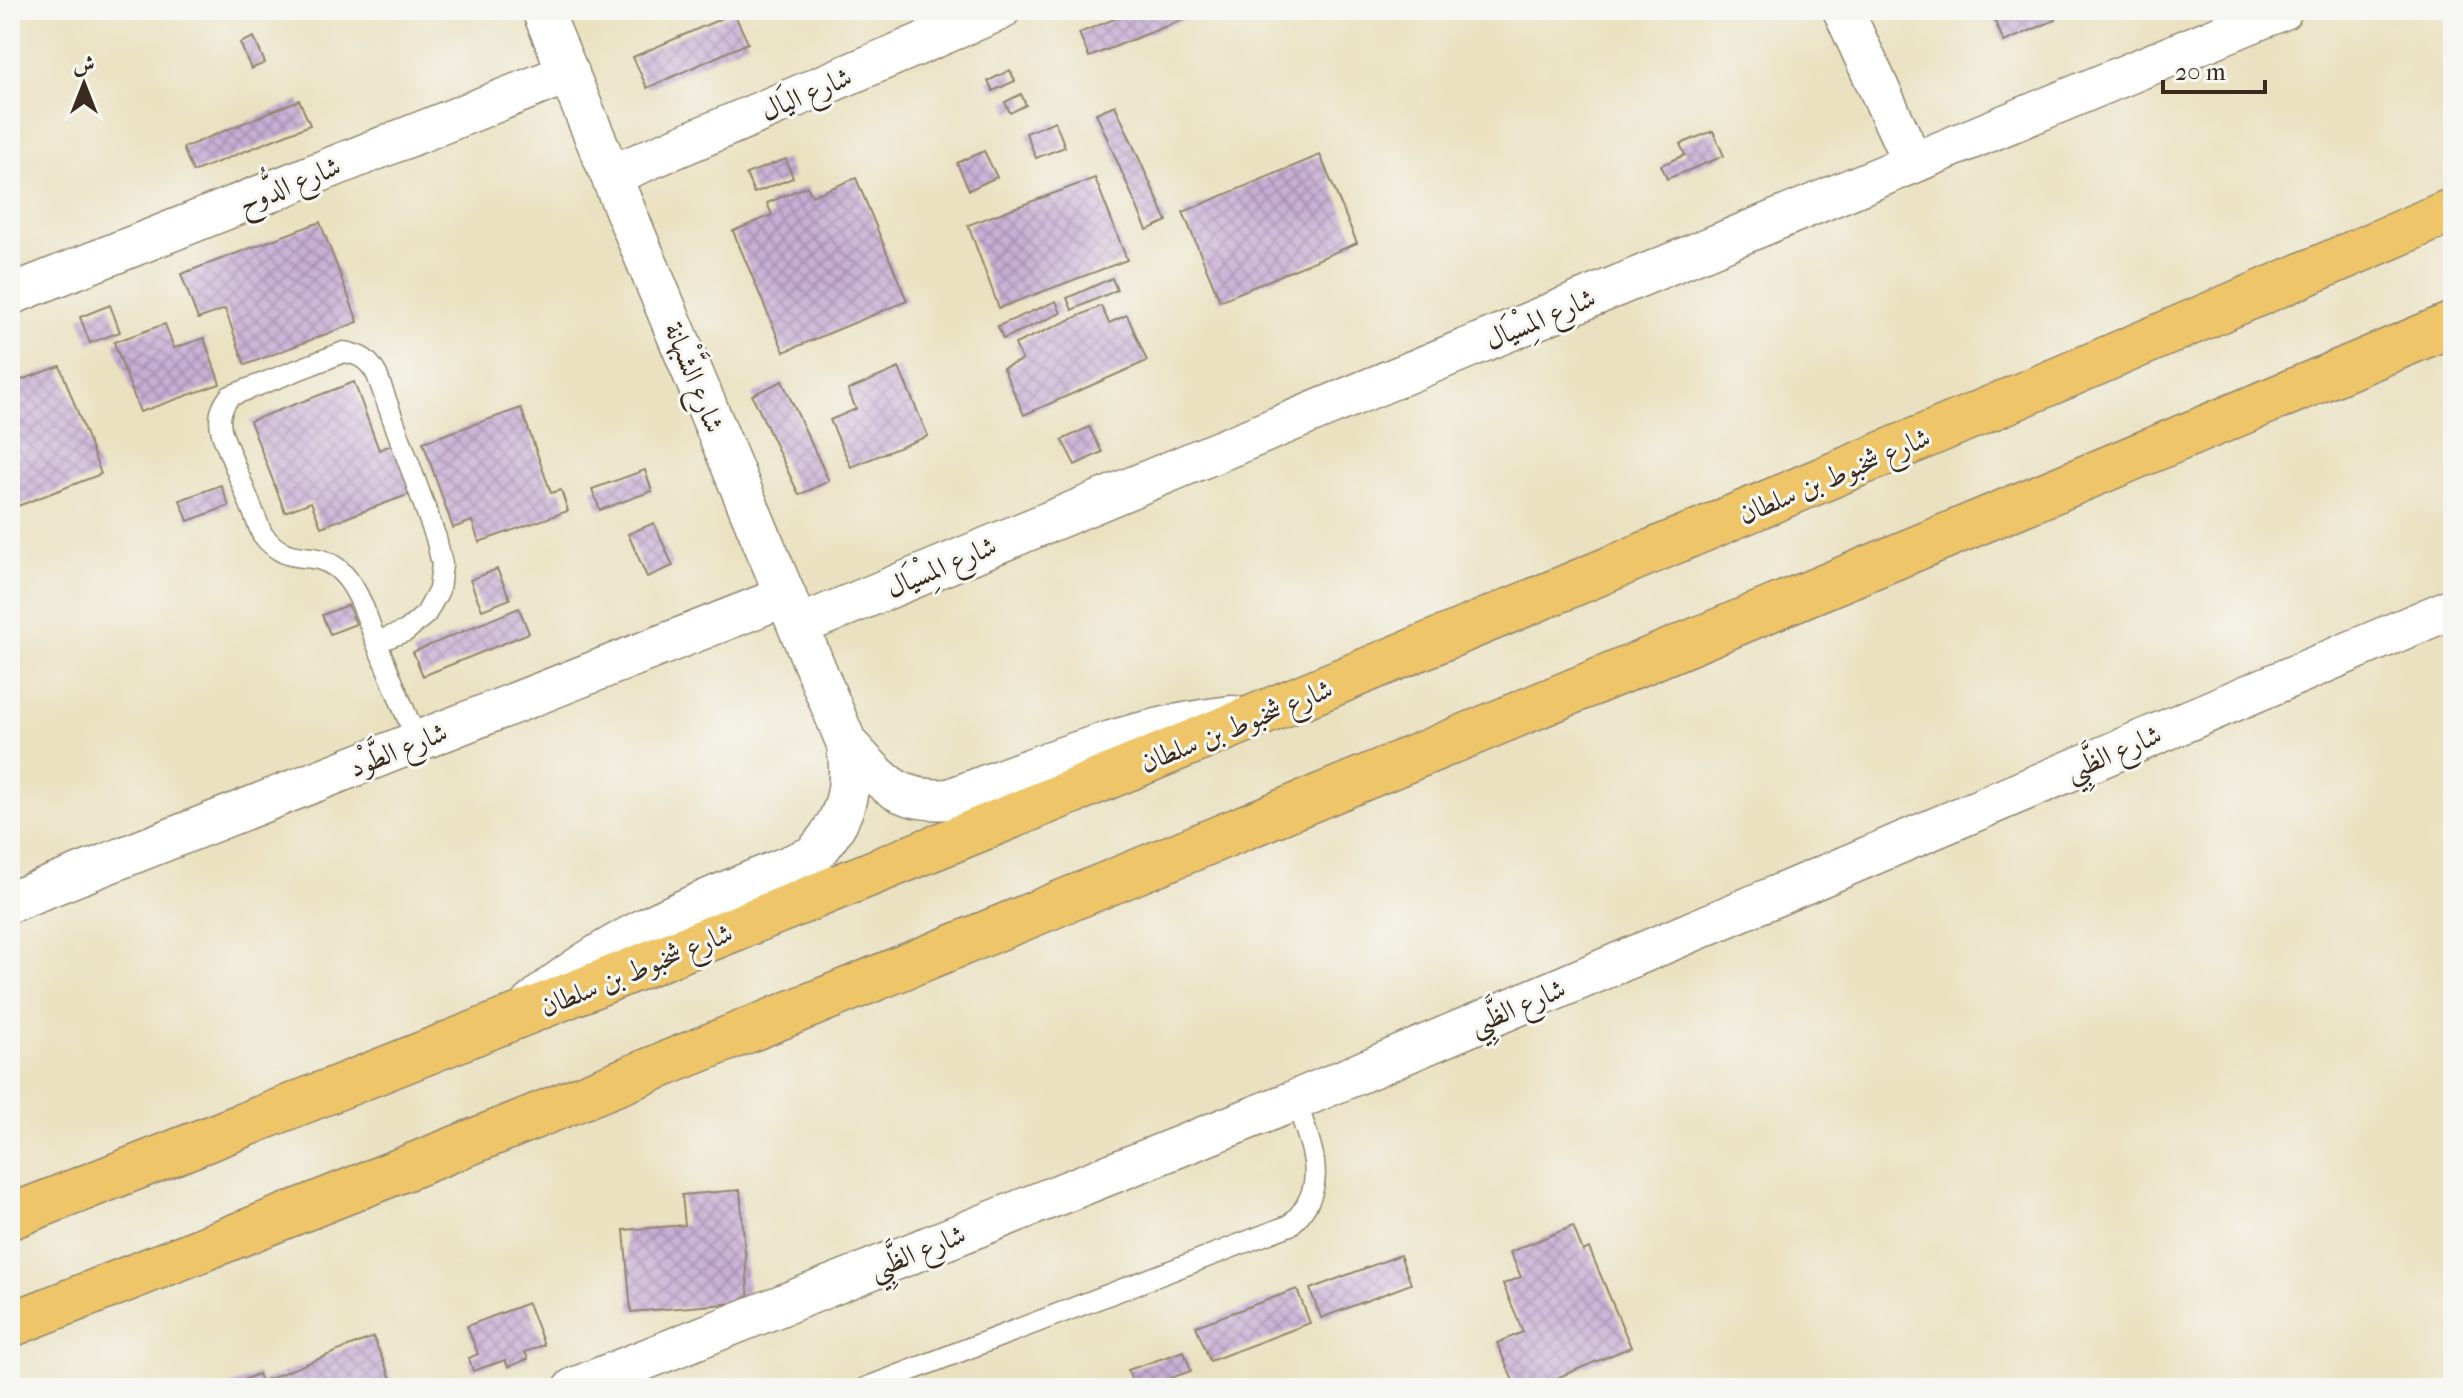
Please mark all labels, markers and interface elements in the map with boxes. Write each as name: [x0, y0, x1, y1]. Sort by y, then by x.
north arrow: [44, 44, 124, 124]
scale bar: [2163, 44, 2265, 94]
text: ش: [73, 52, 95, 78]
street label: شارع اليَال: [754, 56, 859, 134]
text: 20 m: [2175, 58, 2226, 86]
street label: شارع الدُّوح: [229, 139, 349, 228]
street label: شارع المِسْيَال: [1478, 277, 1603, 363]
street label: شارع الشَّبْهانة: [651, 314, 739, 440]
street label: شارع شخبوط بن سلطان: [1733, 420, 1938, 537]
street label: شارع المِسْيَال: [879, 525, 1004, 611]
street label: شارع شخبوط بن سلطان: [1135, 672, 1340, 786]
street label: شارع الطَّوْد: [341, 708, 455, 791]
street label: شارع الظَّبِي: [2057, 711, 2170, 797]
street label: شارع شخبوط بن سلطان: [535, 916, 740, 1030]
street label: شارع الظَّبِي: [1461, 965, 1574, 1051]
street label: شارع الظَّبِي: [861, 1210, 974, 1296]

